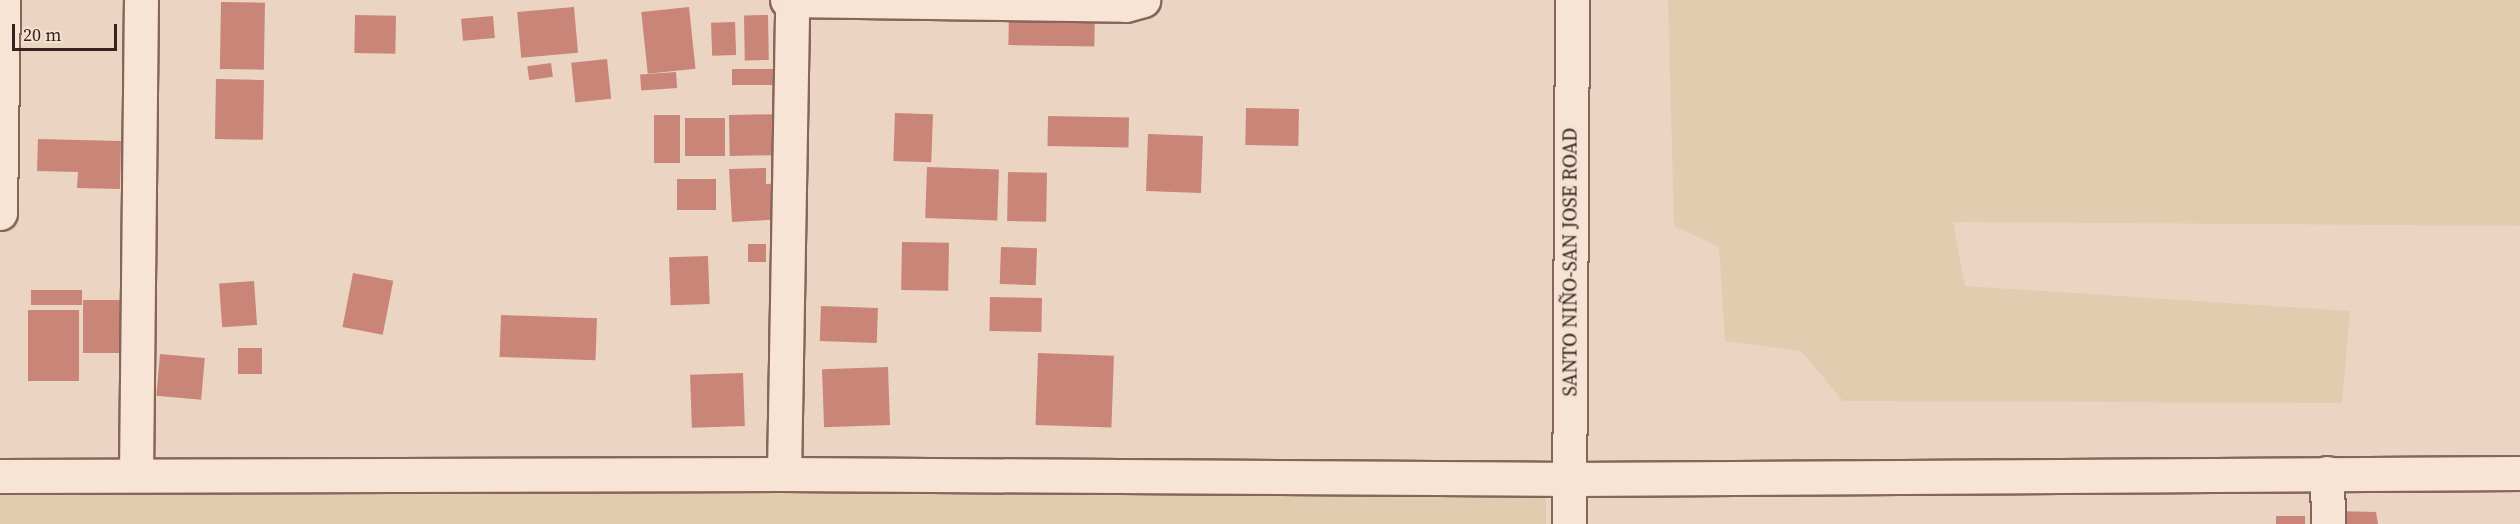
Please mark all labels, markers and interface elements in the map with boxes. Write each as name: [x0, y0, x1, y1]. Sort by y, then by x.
scale bar: [15, 12, 120, 50]
text: 20 m: [23, 22, 61, 47]
street label: SANTO NIÑO-SAN JOSE ROAD: [1558, 128, 1582, 396]

